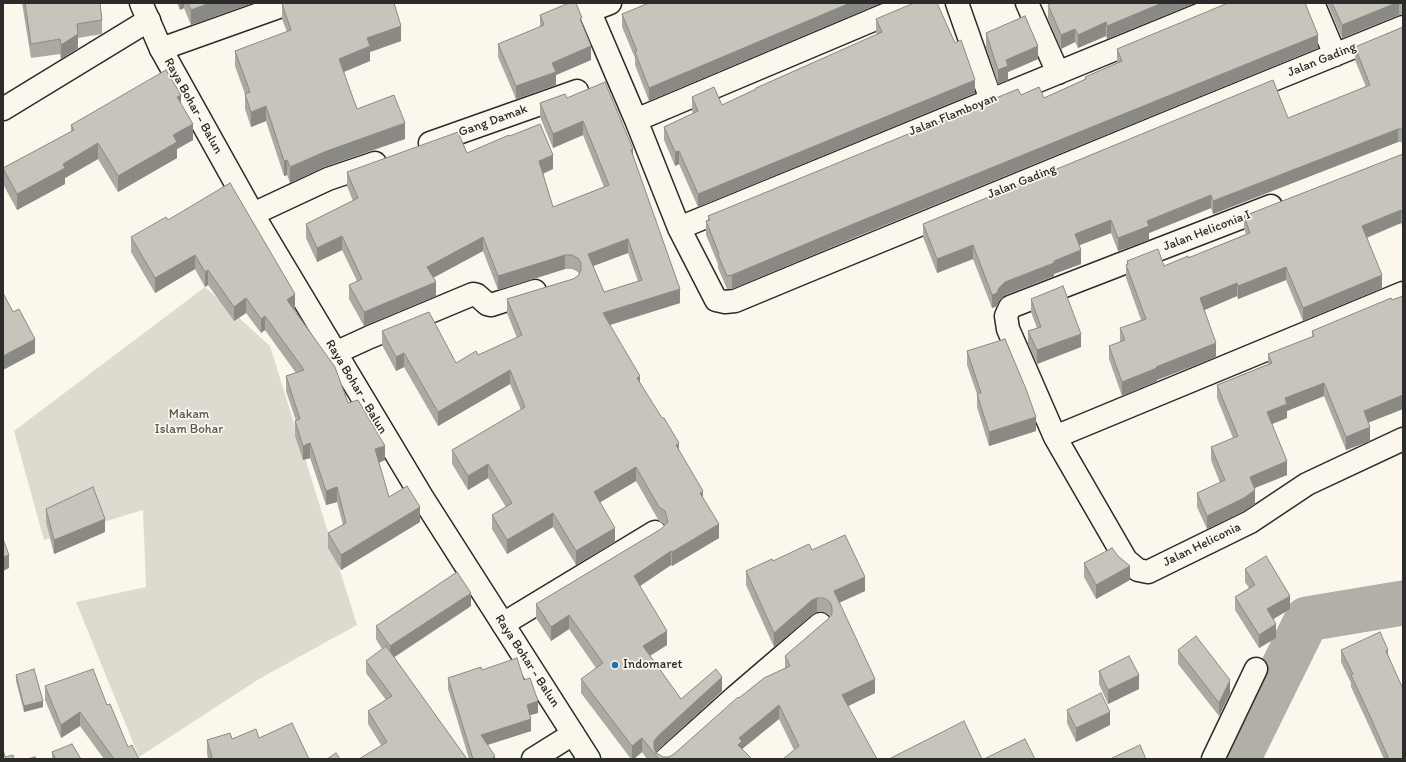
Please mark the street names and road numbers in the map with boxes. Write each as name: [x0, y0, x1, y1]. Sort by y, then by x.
street label: Jalan Gading: [1285, 39, 1359, 81]
street label: Raya Bohar - Balun: [160, 55, 226, 157]
street label: Jalan Flamboyan: [907, 90, 999, 140]
street label: Gang Damak: [457, 101, 529, 141]
street label: Jalan Gading: [985, 161, 1059, 203]
street label: Jalan Heliconia I: [1161, 207, 1253, 255]
street label: Raya Bohar - Balun: [322, 337, 390, 437]
street label: Jalan Heliconia: [1161, 519, 1243, 571]
street label: Raya Bohar - Balun: [491, 612, 563, 710]

